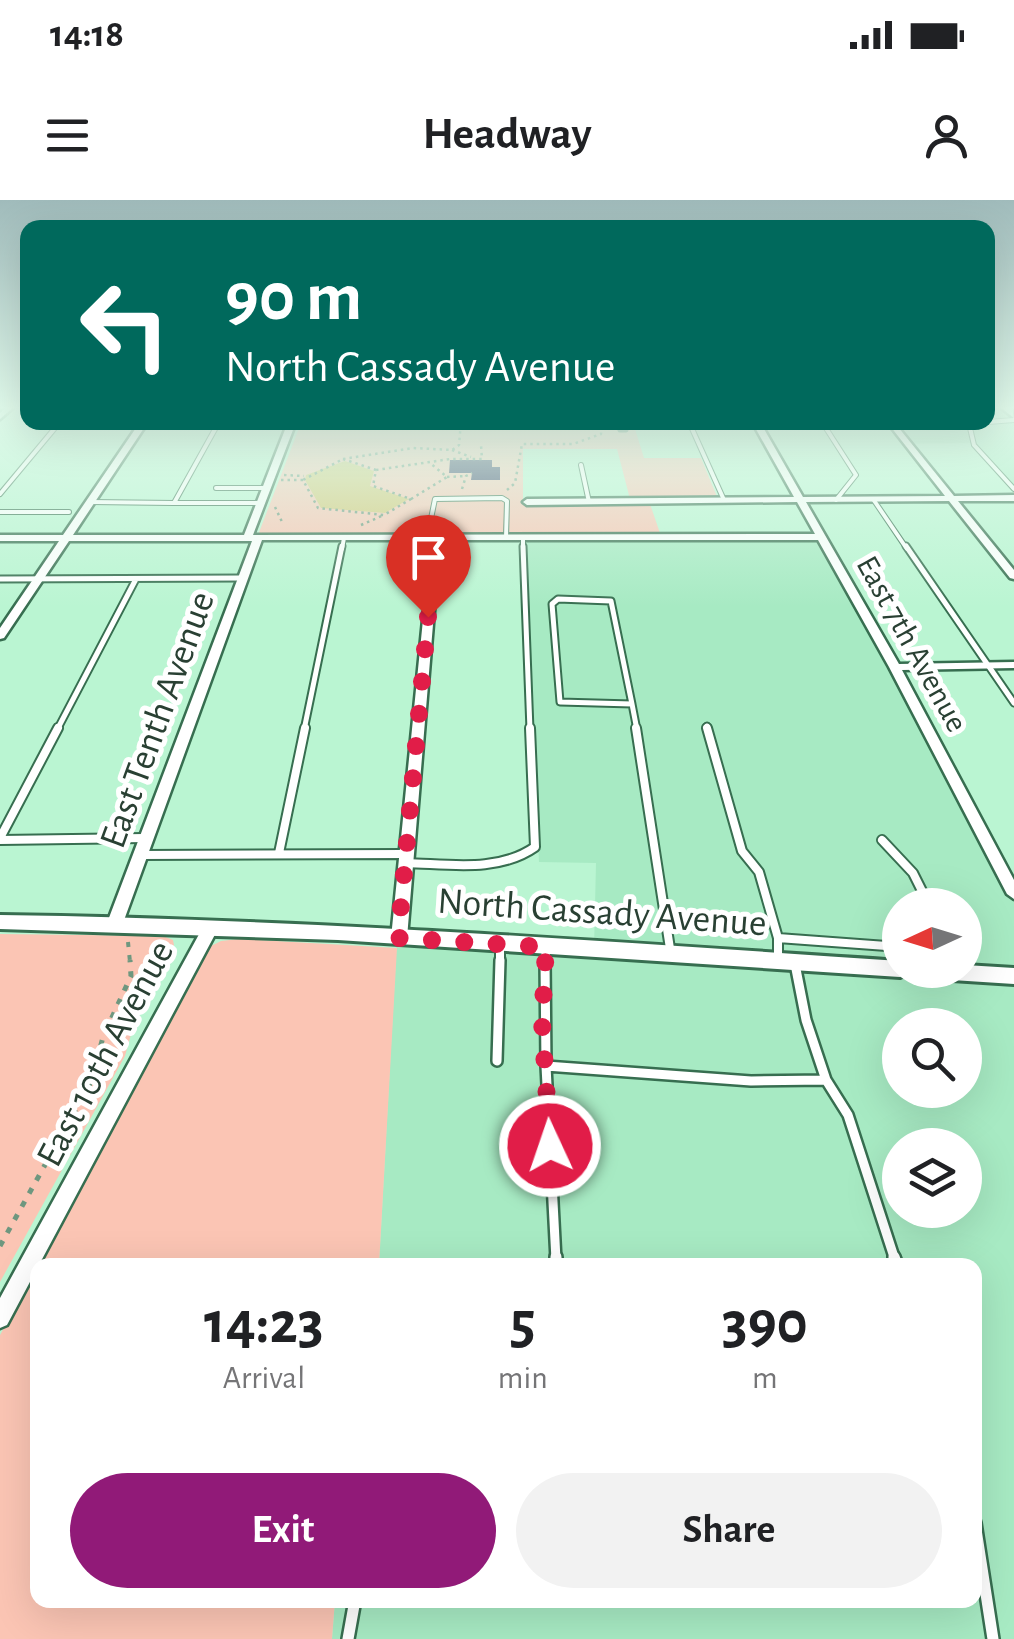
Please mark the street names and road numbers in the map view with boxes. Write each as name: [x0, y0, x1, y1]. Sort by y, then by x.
street label: East 7th Avenue: [851, 551, 973, 737]
street label: East Tenth Avenue: [94, 587, 222, 853]
street label: North Cassady Avenue: [436, 883, 768, 943]
street label: East 10th Avenue: [31, 935, 181, 1173]

